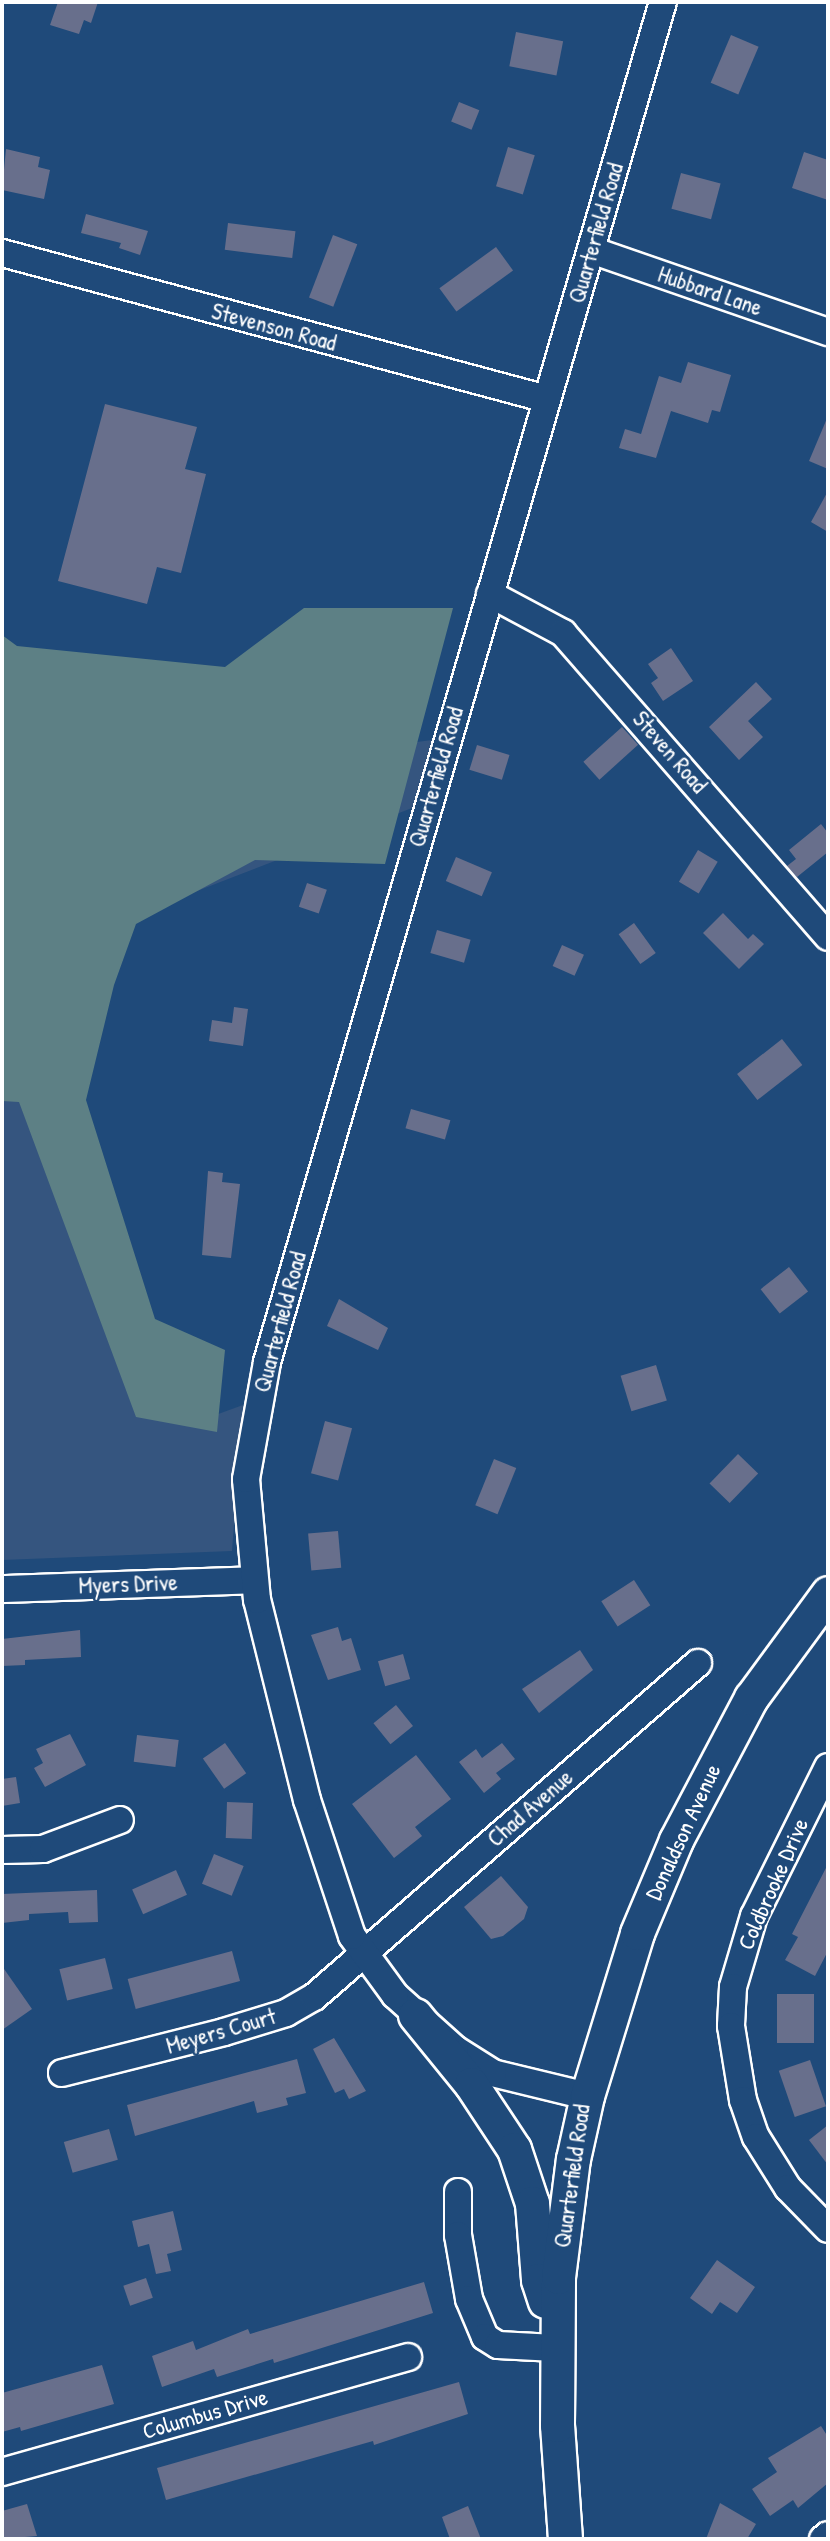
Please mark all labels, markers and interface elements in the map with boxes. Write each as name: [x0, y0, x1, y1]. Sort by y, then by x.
street label: Quarterfield Road: [563, 160, 629, 306]
street label: Hubbard Lane: [654, 260, 766, 322]
street label: Stevenson Road: [209, 297, 339, 357]
street label: Quarterfield Road: [403, 704, 469, 850]
street label: Steven Road: [627, 705, 713, 799]
street label: Quarterfield Road: [248, 1249, 312, 1395]
street label: Myers Drive: [78, 1568, 178, 1600]
street label: Donaldson Avenue: [639, 1760, 727, 1904]
street label: Chad Avenue: [482, 1764, 578, 1852]
street label: Coldbrooke Drive: [732, 1814, 814, 1954]
street label: Meyers Court: [163, 2002, 279, 2060]
street label: Quarterfield Road: [548, 2103, 596, 2249]
street label: Columbus Drive: [139, 2383, 271, 2445]

